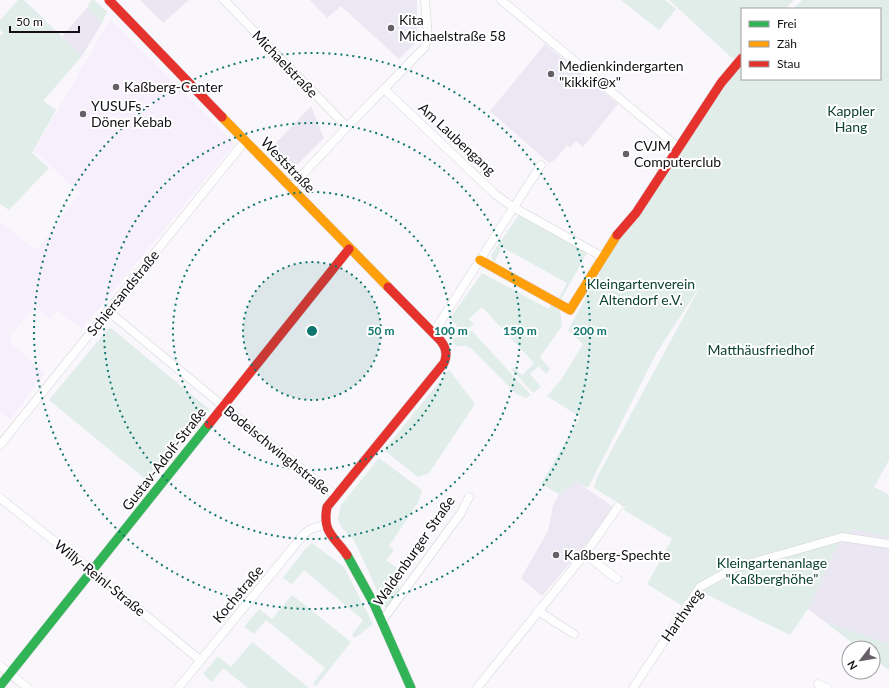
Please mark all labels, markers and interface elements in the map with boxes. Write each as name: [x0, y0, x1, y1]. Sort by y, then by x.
scale bar: [10, 8, 79, 34]
legend: [741, 8, 881, 80]
place label: Kita Michaelstraße 58: [399, 11, 506, 44]
text: 50 m: [16, 14, 43, 29]
text: Frei: [777, 16, 797, 31]
marker: Kita Michaelstraße 58: [386, 23, 396, 33]
street label: Michaelstraße: [249, 26, 322, 101]
text: Zäh: [777, 36, 797, 51]
text: Stau: [777, 56, 800, 71]
place label: Medienkindergarten "kikkif@x": [559, 57, 684, 90]
marker: Medienkindergarten "kikkif@x": [546, 69, 556, 79]
place label: Kaßberg-Center: [124, 78, 223, 95]
marker: Kaßberg-Center: [111, 82, 121, 92]
place label: YUSUFs - Döner Kebab: [91, 97, 172, 130]
street label: Am Laubengang: [415, 99, 499, 179]
park label: Kappler Hang: [827, 102, 875, 135]
marker: YUSUFs - Döner Kebab: [78, 109, 88, 119]
street label: Weststraße: [258, 133, 319, 196]
place label: CVJM Computerclub: [634, 137, 721, 170]
marker: CVJM Computerclub: [621, 149, 631, 159]
street label: Schiersandstraße: [83, 247, 162, 339]
park label: Kleingartenverein Altendorf e.V.: [587, 275, 695, 308]
text: 50 m: [368, 323, 394, 338]
text: 100 m: [434, 323, 468, 338]
text: 150 m: [503, 323, 537, 338]
text: 200 m: [573, 323, 607, 338]
centre of rings: [305, 324, 319, 338]
park label: Matthäusfriedhof: [708, 341, 815, 358]
street label: Bodelschwinghstraße: [221, 402, 334, 498]
street label: Gustav-Adolf-Straße: [118, 404, 209, 514]
street label: Waldenburger Straße: [369, 492, 458, 609]
street label: Willy-Reinl-Straße: [51, 536, 149, 619]
place label: Kaßberg-Spechte: [564, 546, 670, 563]
marker: Kaßberg-Spechte: [551, 550, 561, 560]
park label: Kleingartenanlage "Kaßberghöhe": [717, 554, 827, 587]
street label: Kochstraße: [209, 562, 267, 626]
street label: Harthweg: [657, 585, 706, 645]
north arrow: [841, 640, 881, 680]
text: N: [844, 658, 860, 672]

